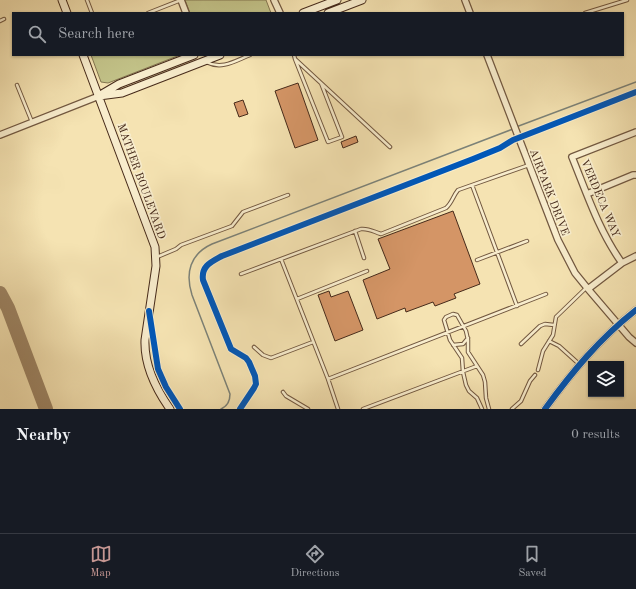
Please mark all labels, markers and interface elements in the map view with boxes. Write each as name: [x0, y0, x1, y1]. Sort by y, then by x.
search box: [12, 12, 624, 56]
icon: search: [26, 23, 48, 45]
text: Search here: [58, 27, 135, 42]
street label: MATHER BOULEVARD: [115, 122, 167, 241]
street label: AIRPARK DRIVE: [527, 148, 570, 237]
street label: VERDECA WAY: [578, 158, 621, 239]
map controls: [588, 361, 624, 397]
button: layers: [588, 361, 624, 397]
text: Nearby: [16, 427, 71, 444]
text: 0 results: [571, 428, 620, 441]
tab: Map: [90, 543, 112, 581]
tab: Directions: [291, 543, 339, 581]
tab: Saved: [518, 543, 546, 581]

